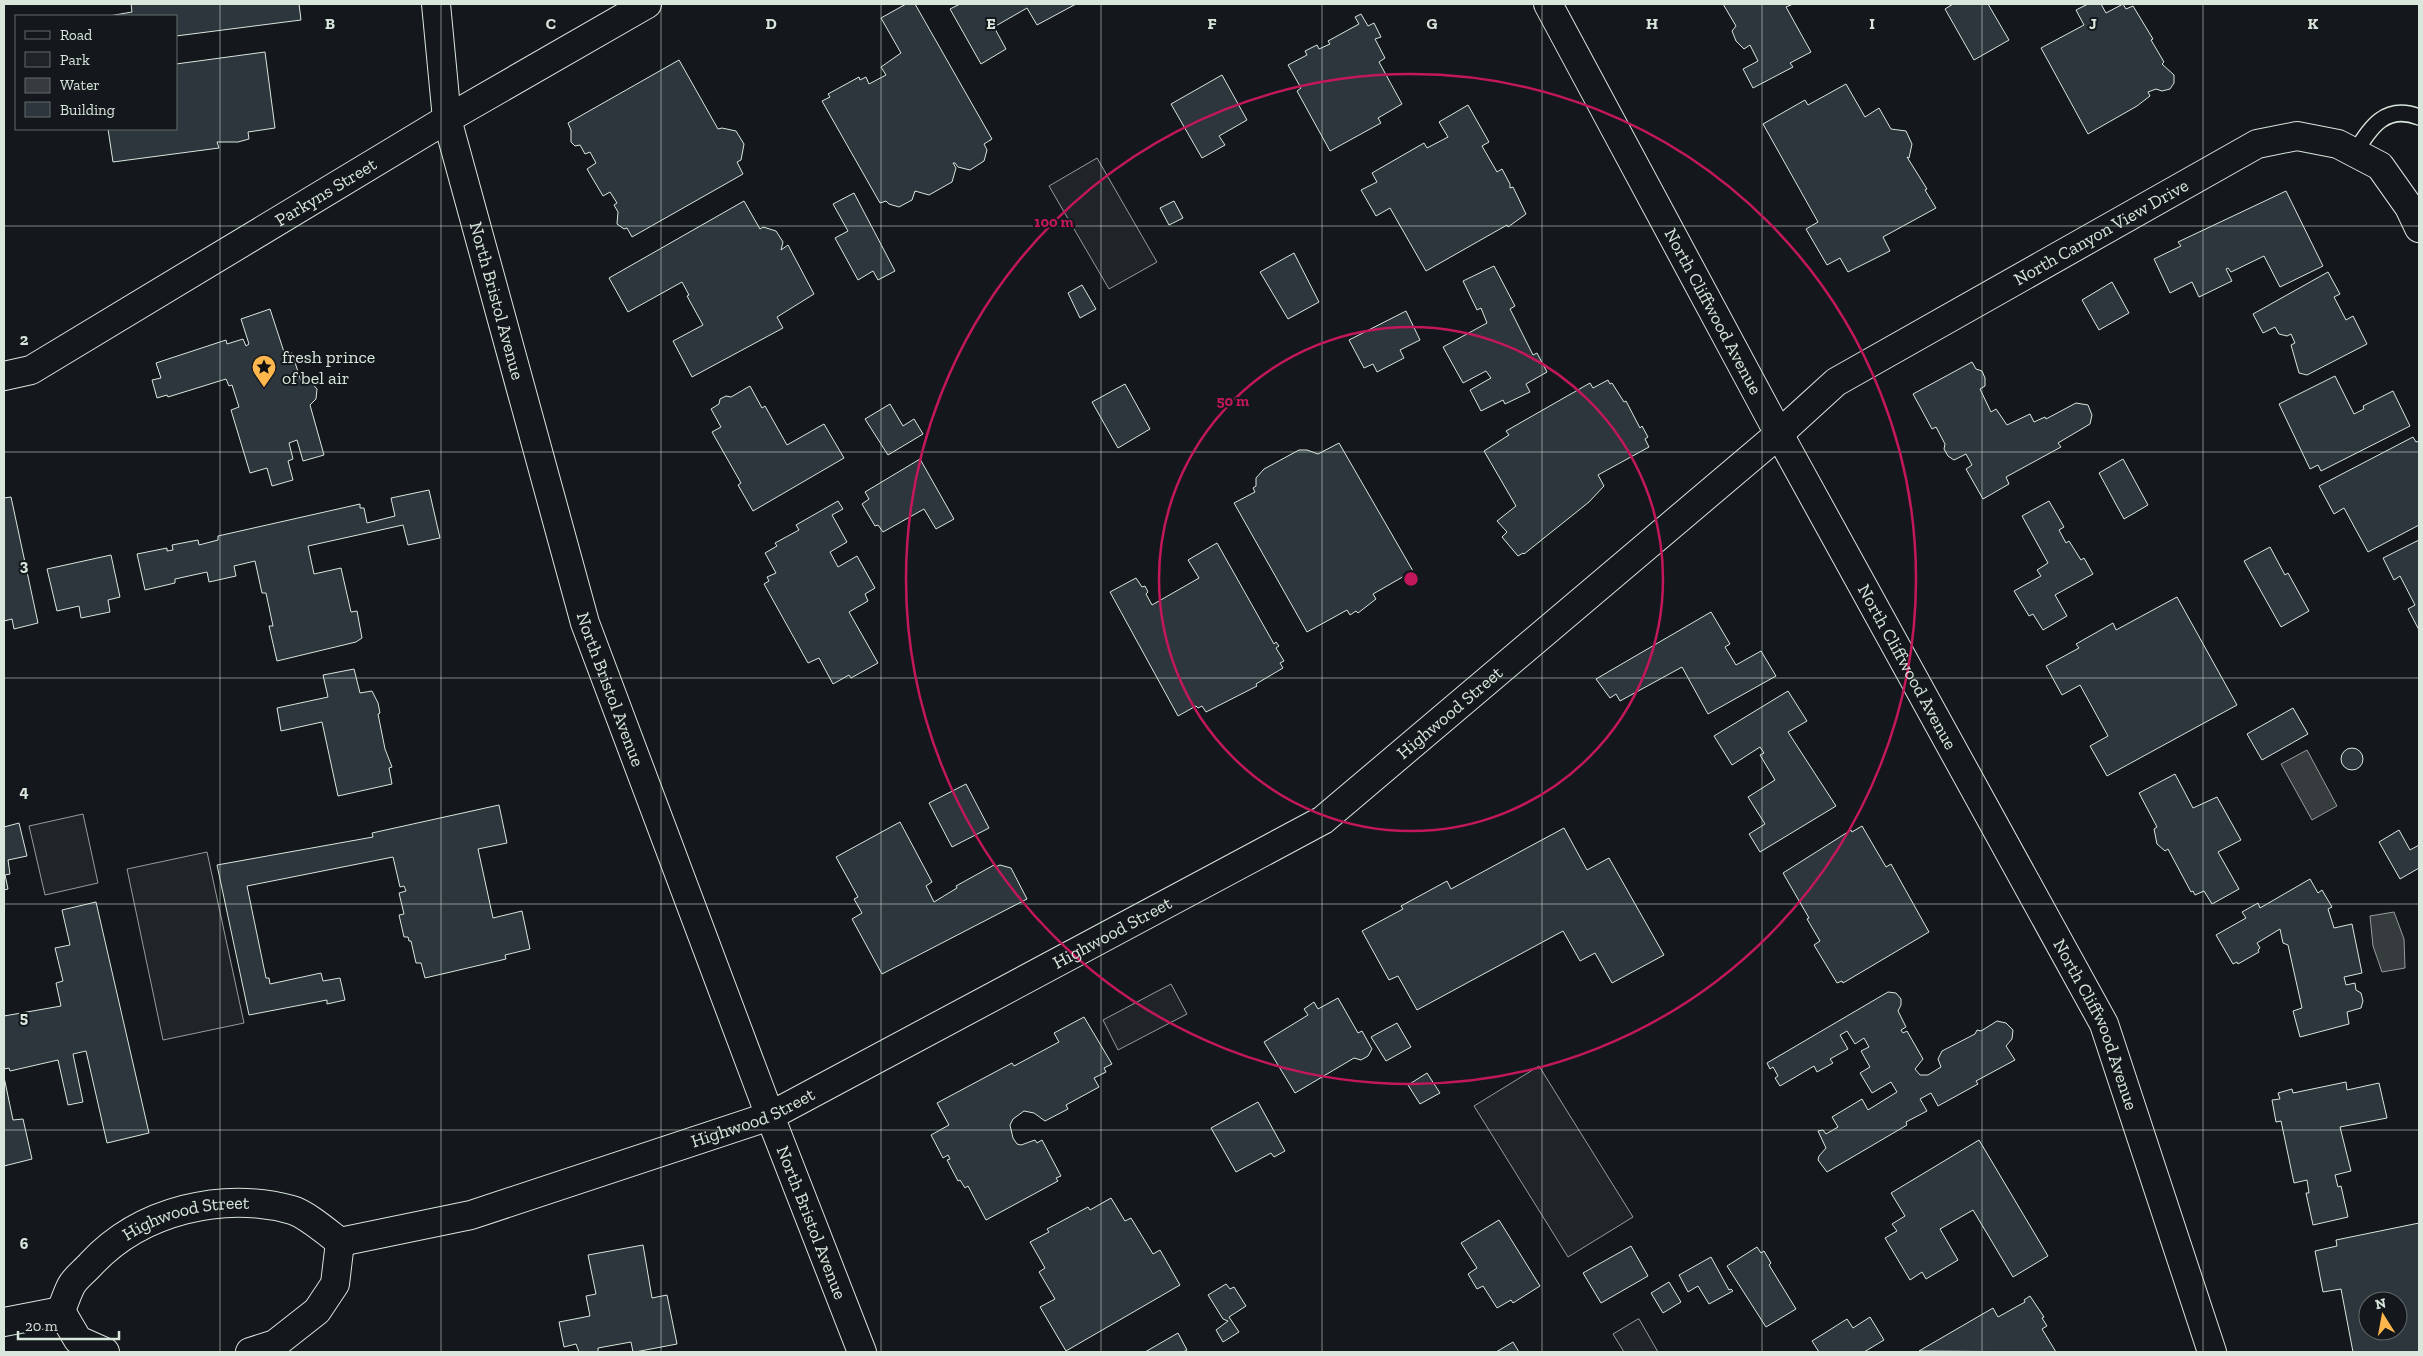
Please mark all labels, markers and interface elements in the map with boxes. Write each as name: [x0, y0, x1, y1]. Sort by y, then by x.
text: B: [325, 14, 335, 33]
text: C: [546, 14, 556, 33]
text: D: [765, 14, 777, 33]
text: E: [986, 14, 996, 33]
text: F: [1207, 14, 1217, 33]
text: G: [1427, 14, 1438, 33]
text: H: [1646, 14, 1658, 33]
text: I: [1869, 14, 1875, 33]
text: J: [2089, 14, 2097, 33]
text: K: [2308, 14, 2319, 33]
legend: [15, 15, 178, 130]
text: Road: [60, 26, 93, 44]
text: Park: [60, 51, 90, 69]
text: Water: [60, 76, 100, 94]
text: Building: [60, 101, 115, 119]
street label: Parkyns Street: [271, 153, 381, 231]
street label: North Canyon View Drive: [2010, 174, 2192, 290]
text: 100 m: [1034, 213, 1074, 231]
street label: North Bristol Avenue: [465, 219, 529, 382]
street label: North Cliffwood Avenue: [1660, 225, 1767, 398]
text: 2: [20, 330, 29, 349]
place label: fresh prince of bel air: [282, 346, 375, 389]
place icon: fresh prince of bel air: [251, 354, 277, 388]
text: 50 m: [1217, 392, 1249, 410]
text: 3: [20, 556, 29, 575]
centre of rings: [1402, 570, 1420, 588]
street label: North Cliffwood Avenue: [1853, 580, 1962, 753]
street label: North Bristol Avenue: [572, 610, 649, 770]
street label: Highwood Street: [1392, 662, 1507, 764]
text: 4: [19, 782, 29, 801]
street label: Highwood Street: [1049, 892, 1176, 974]
street label: North Cliffwood Avenue: [2048, 935, 2143, 1113]
text: 5: [20, 1008, 28, 1027]
street label: Highwood Street: [688, 1083, 819, 1152]
street label: North Bristol Avenue: [772, 1143, 851, 1303]
street label: Highwood Street: [118, 1192, 250, 1245]
text: 6: [20, 1234, 29, 1253]
north arrow: [2358, 1291, 2408, 1341]
text: N: [2374, 1294, 2388, 1313]
scale bar: [18, 1308, 119, 1340]
text: 20 m: [25, 1317, 58, 1335]

